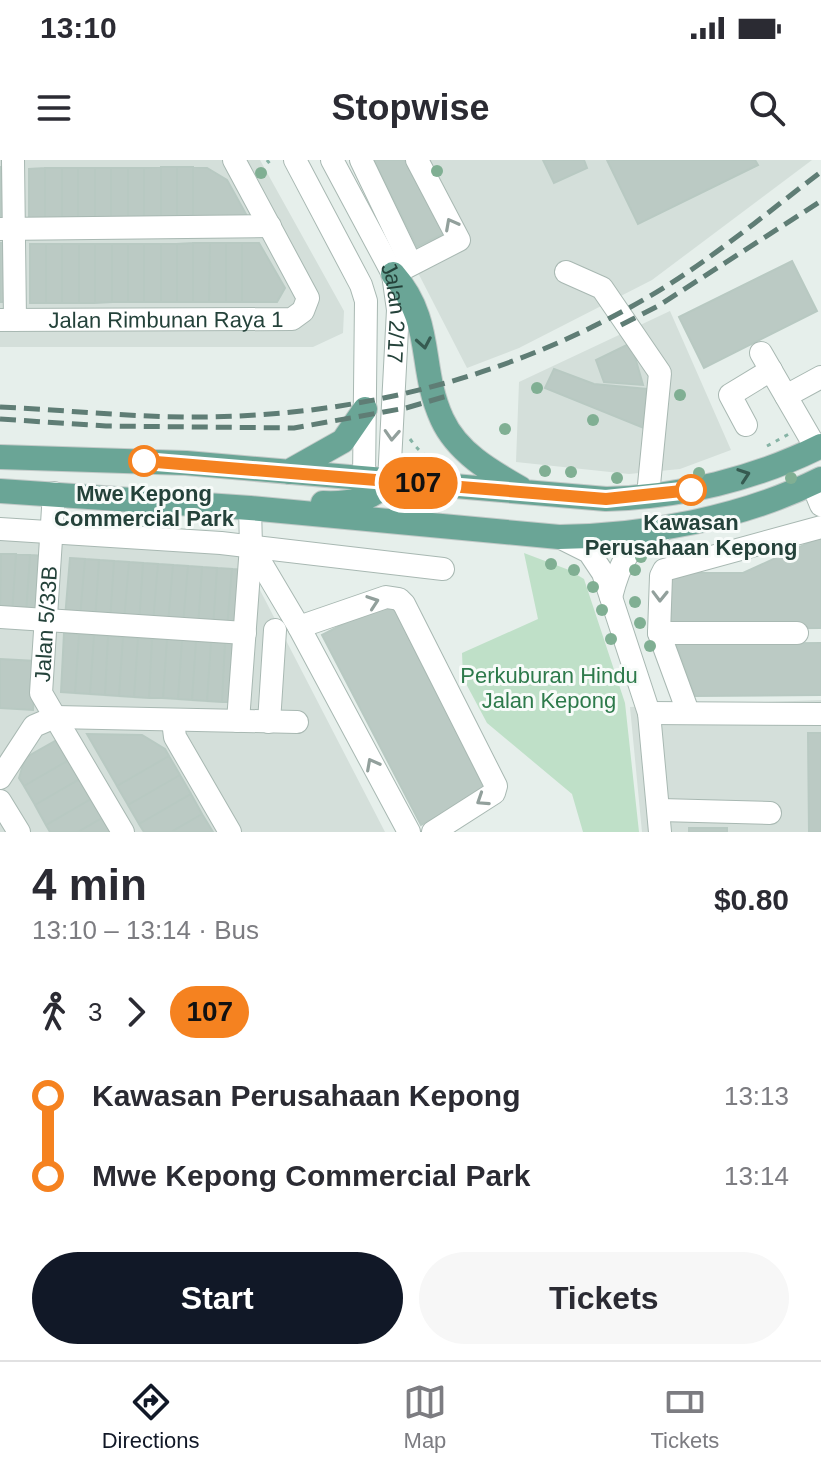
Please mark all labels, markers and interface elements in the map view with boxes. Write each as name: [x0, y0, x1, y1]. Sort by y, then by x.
text: 13:10: [40, 11, 117, 44]
icon: menu: [32, 86, 76, 130]
icon: search: [745, 86, 789, 130]
text: Stopwise: [331, 87, 490, 128]
one-way arrow: [446, 218, 461, 233]
street label: Jalan 2/17: [376, 257, 411, 364]
street label: Jalan Rimbunan Raya 1: [48, 307, 284, 332]
one-way arrow: [415, 337, 432, 350]
one-way arrow: [384, 429, 401, 442]
marker: Mwe Kepong Commercial Park: [129, 446, 159, 476]
line badge: 107: [372, 457, 464, 509]
text: 107: [395, 467, 441, 498]
one-way arrow: [736, 469, 750, 485]
marker: Kawasan Perusahaan Kepong: [676, 475, 706, 505]
place label: Mwe Kepong Commercial Park: [54, 481, 235, 531]
place label: Kawasan Perusahaan Kepong: [585, 510, 797, 560]
street label: Jalan 5/33B: [29, 565, 62, 683]
one-way arrow: [651, 590, 669, 603]
one-way arrow: [365, 595, 379, 611]
park label: Perkuburan Hindu Jalan Kepong: [460, 663, 638, 713]
one-way arrow: [366, 757, 381, 772]
one-way arrow: [477, 790, 491, 805]
text: 4 min: [32, 860, 147, 909]
text: $0.80: [714, 883, 789, 916]
text: 13:10 – 13:14 · Bus: [32, 915, 259, 945]
icon: walk: [32, 990, 76, 1034]
icon: forward: [114, 990, 158, 1034]
text: 107: [186, 996, 233, 1027]
text: 3: [88, 997, 102, 1027]
text: Kawasan Perusahaan Kepong: [92, 1079, 520, 1112]
text: 13:13: [724, 1081, 789, 1111]
text: Mwe Kepong Commercial Park: [92, 1159, 530, 1192]
text: 13:14: [724, 1161, 789, 1191]
button: Start: [32, 1252, 403, 1344]
button: Tickets: [419, 1252, 789, 1344]
tab: Directions: [102, 1380, 200, 1454]
tab: Map: [403, 1380, 447, 1454]
tab: Tickets: [650, 1380, 719, 1454]

